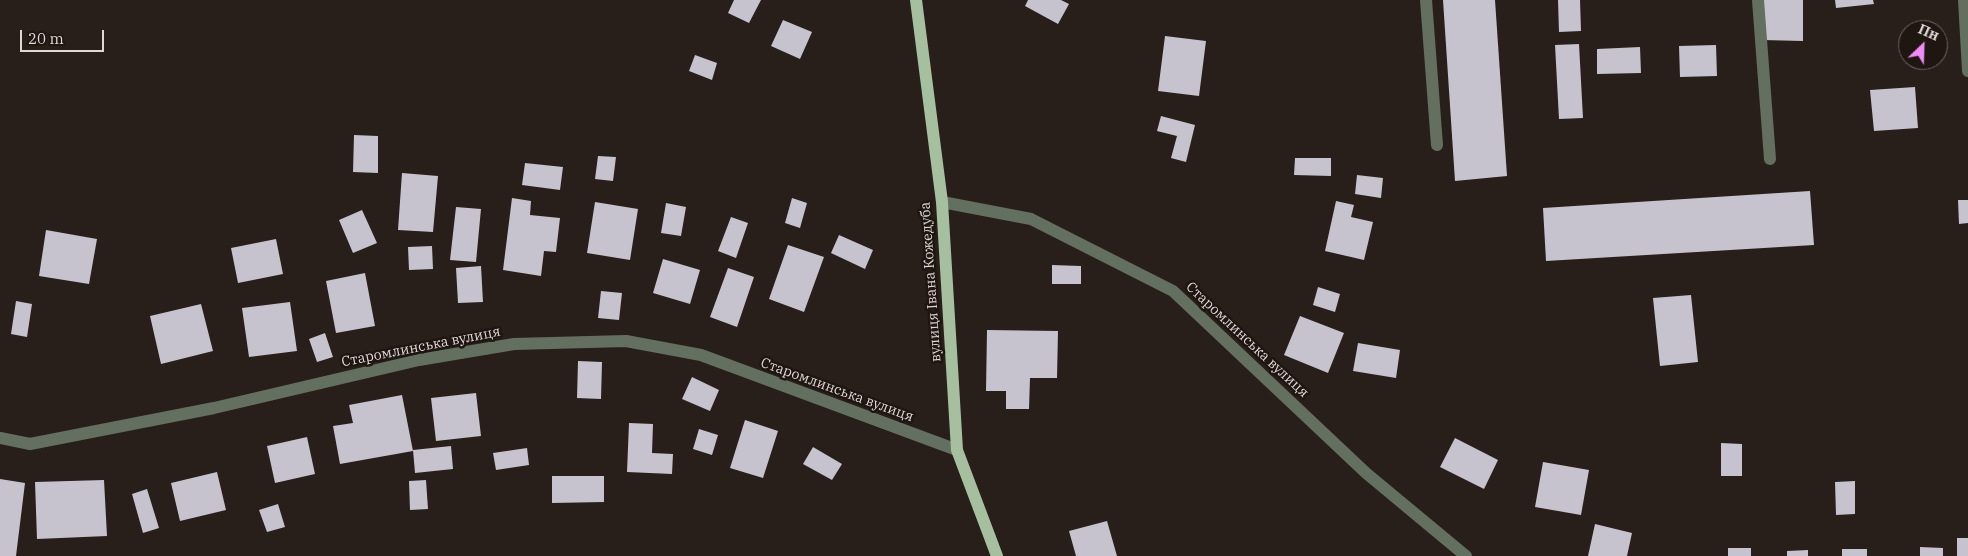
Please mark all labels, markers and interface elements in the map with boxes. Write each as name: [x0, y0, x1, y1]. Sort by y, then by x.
scale bar: [22, 20, 106, 52]
north arrow: [1898, 20, 1948, 70]
text: Пн: [1915, 20, 1942, 45]
text: 20 m: [28, 29, 64, 48]
street label: вулиця Івана Кожедуба: [917, 201, 945, 363]
street label: Старомлинська вулиця: [1182, 279, 1312, 401]
street label: Старомлинська вулиця: [340, 323, 502, 371]
street label: Старомлинська вулиця: [758, 354, 916, 426]

